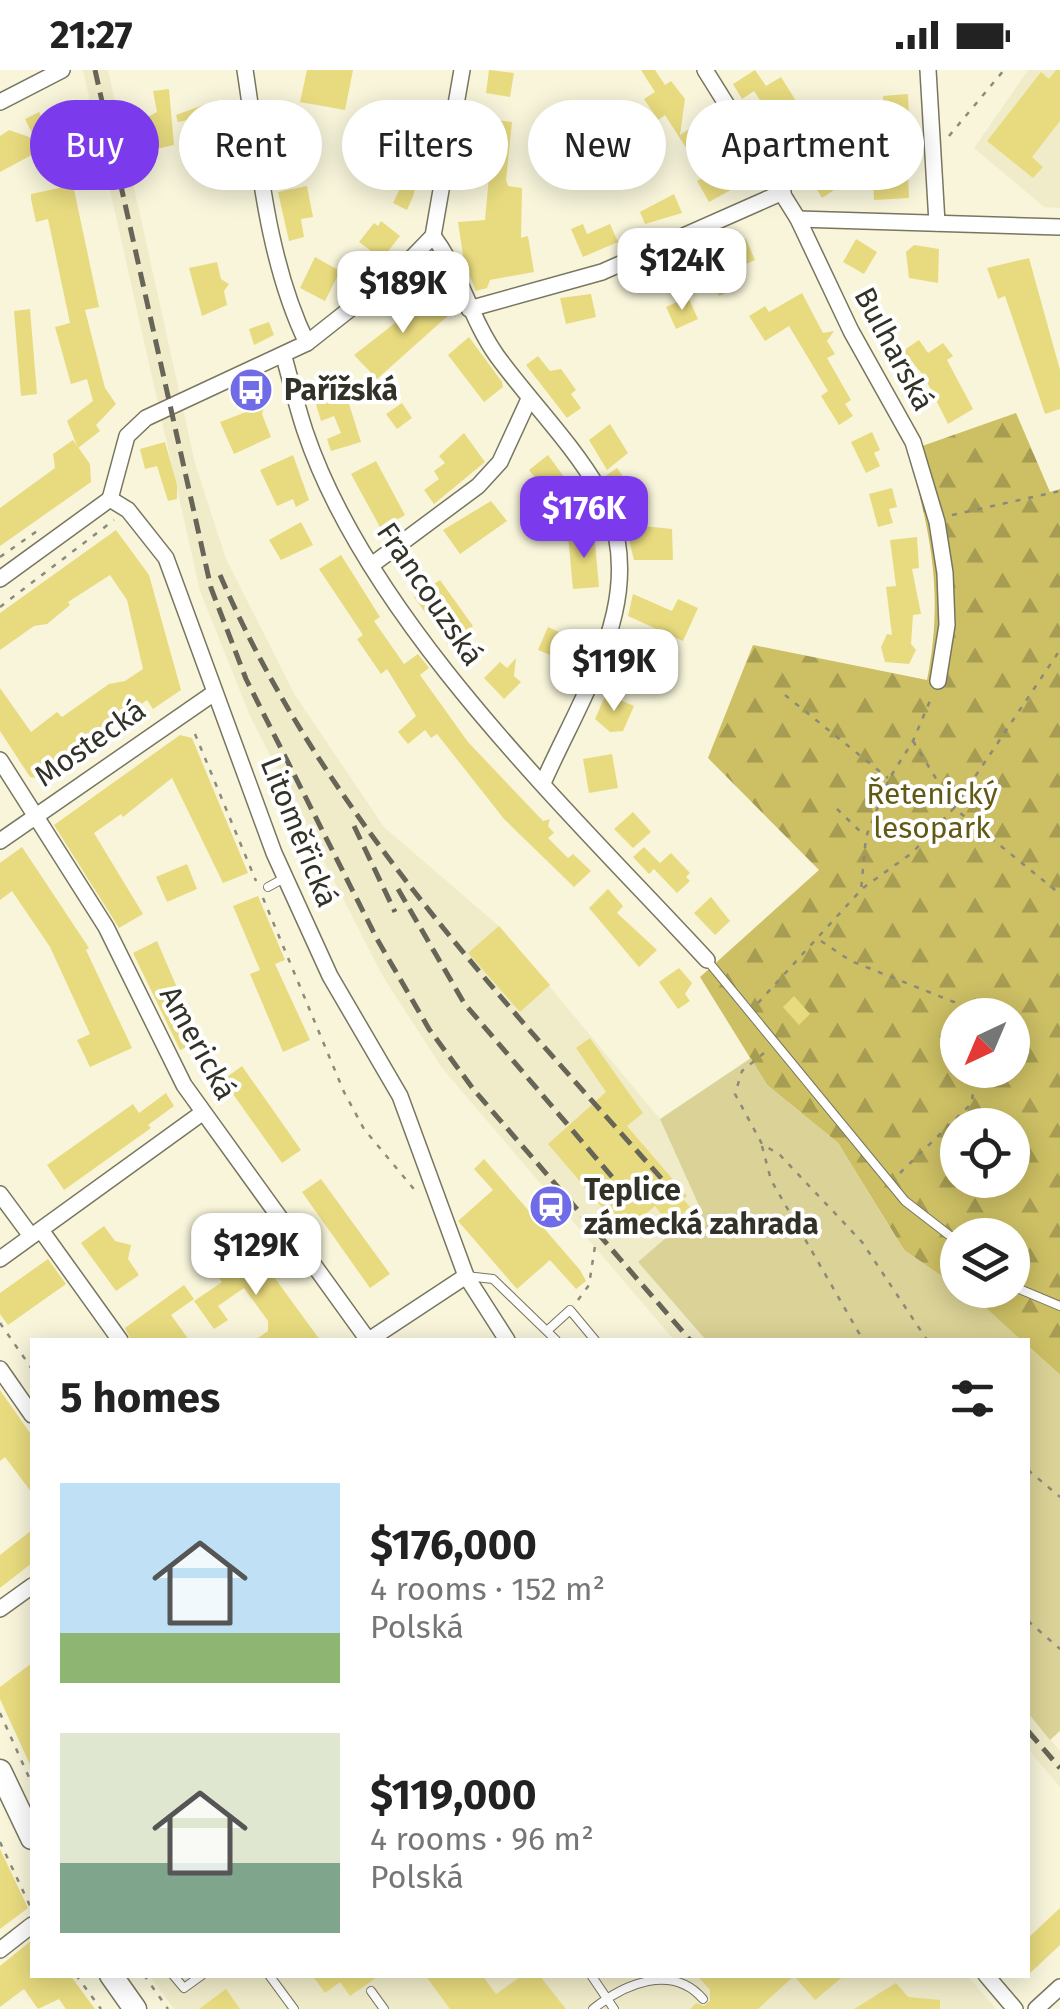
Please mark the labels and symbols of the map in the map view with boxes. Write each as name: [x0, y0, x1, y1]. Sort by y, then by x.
pin: $124K: [612, 228, 752, 313]
pin: $189K: [333, 251, 473, 336]
street label: Bulharská: [846, 281, 942, 417]
bus stop icon: Pařížská: [228, 367, 274, 413]
place label: Pařížská: [284, 372, 398, 408]
pin: $176K: [514, 476, 654, 561]
street label: Francouzská: [369, 516, 491, 672]
pin: $119K: [544, 629, 684, 714]
street label: Mostecká: [28, 692, 152, 794]
street label: Litoměřická: [253, 752, 345, 912]
park label: Řetenický lesopark: [866, 776, 998, 846]
street label: Americká: [152, 980, 244, 1106]
north arrow: [940, 998, 1030, 1088]
place label: Teplice zámecká zahrada: [584, 1172, 819, 1242]
station icon: Teplice zámecká zahrada: [528, 1184, 574, 1230]
pin: $129K: [186, 1213, 326, 1298]

